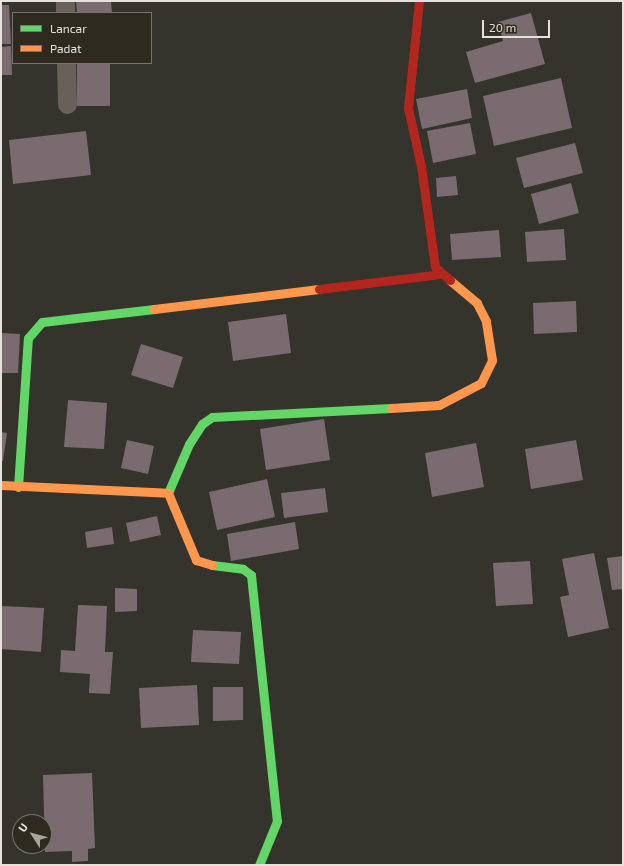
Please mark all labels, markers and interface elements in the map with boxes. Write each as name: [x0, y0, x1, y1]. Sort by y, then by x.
legend: [12, 12, 152, 64]
scale bar: [484, 12, 552, 38]
text: 20 m: [489, 20, 516, 34]
text: Lancar: [50, 21, 87, 35]
text: Padat: [50, 41, 82, 55]
north arrow: [12, 814, 52, 854]
text: U: [15, 820, 30, 834]

